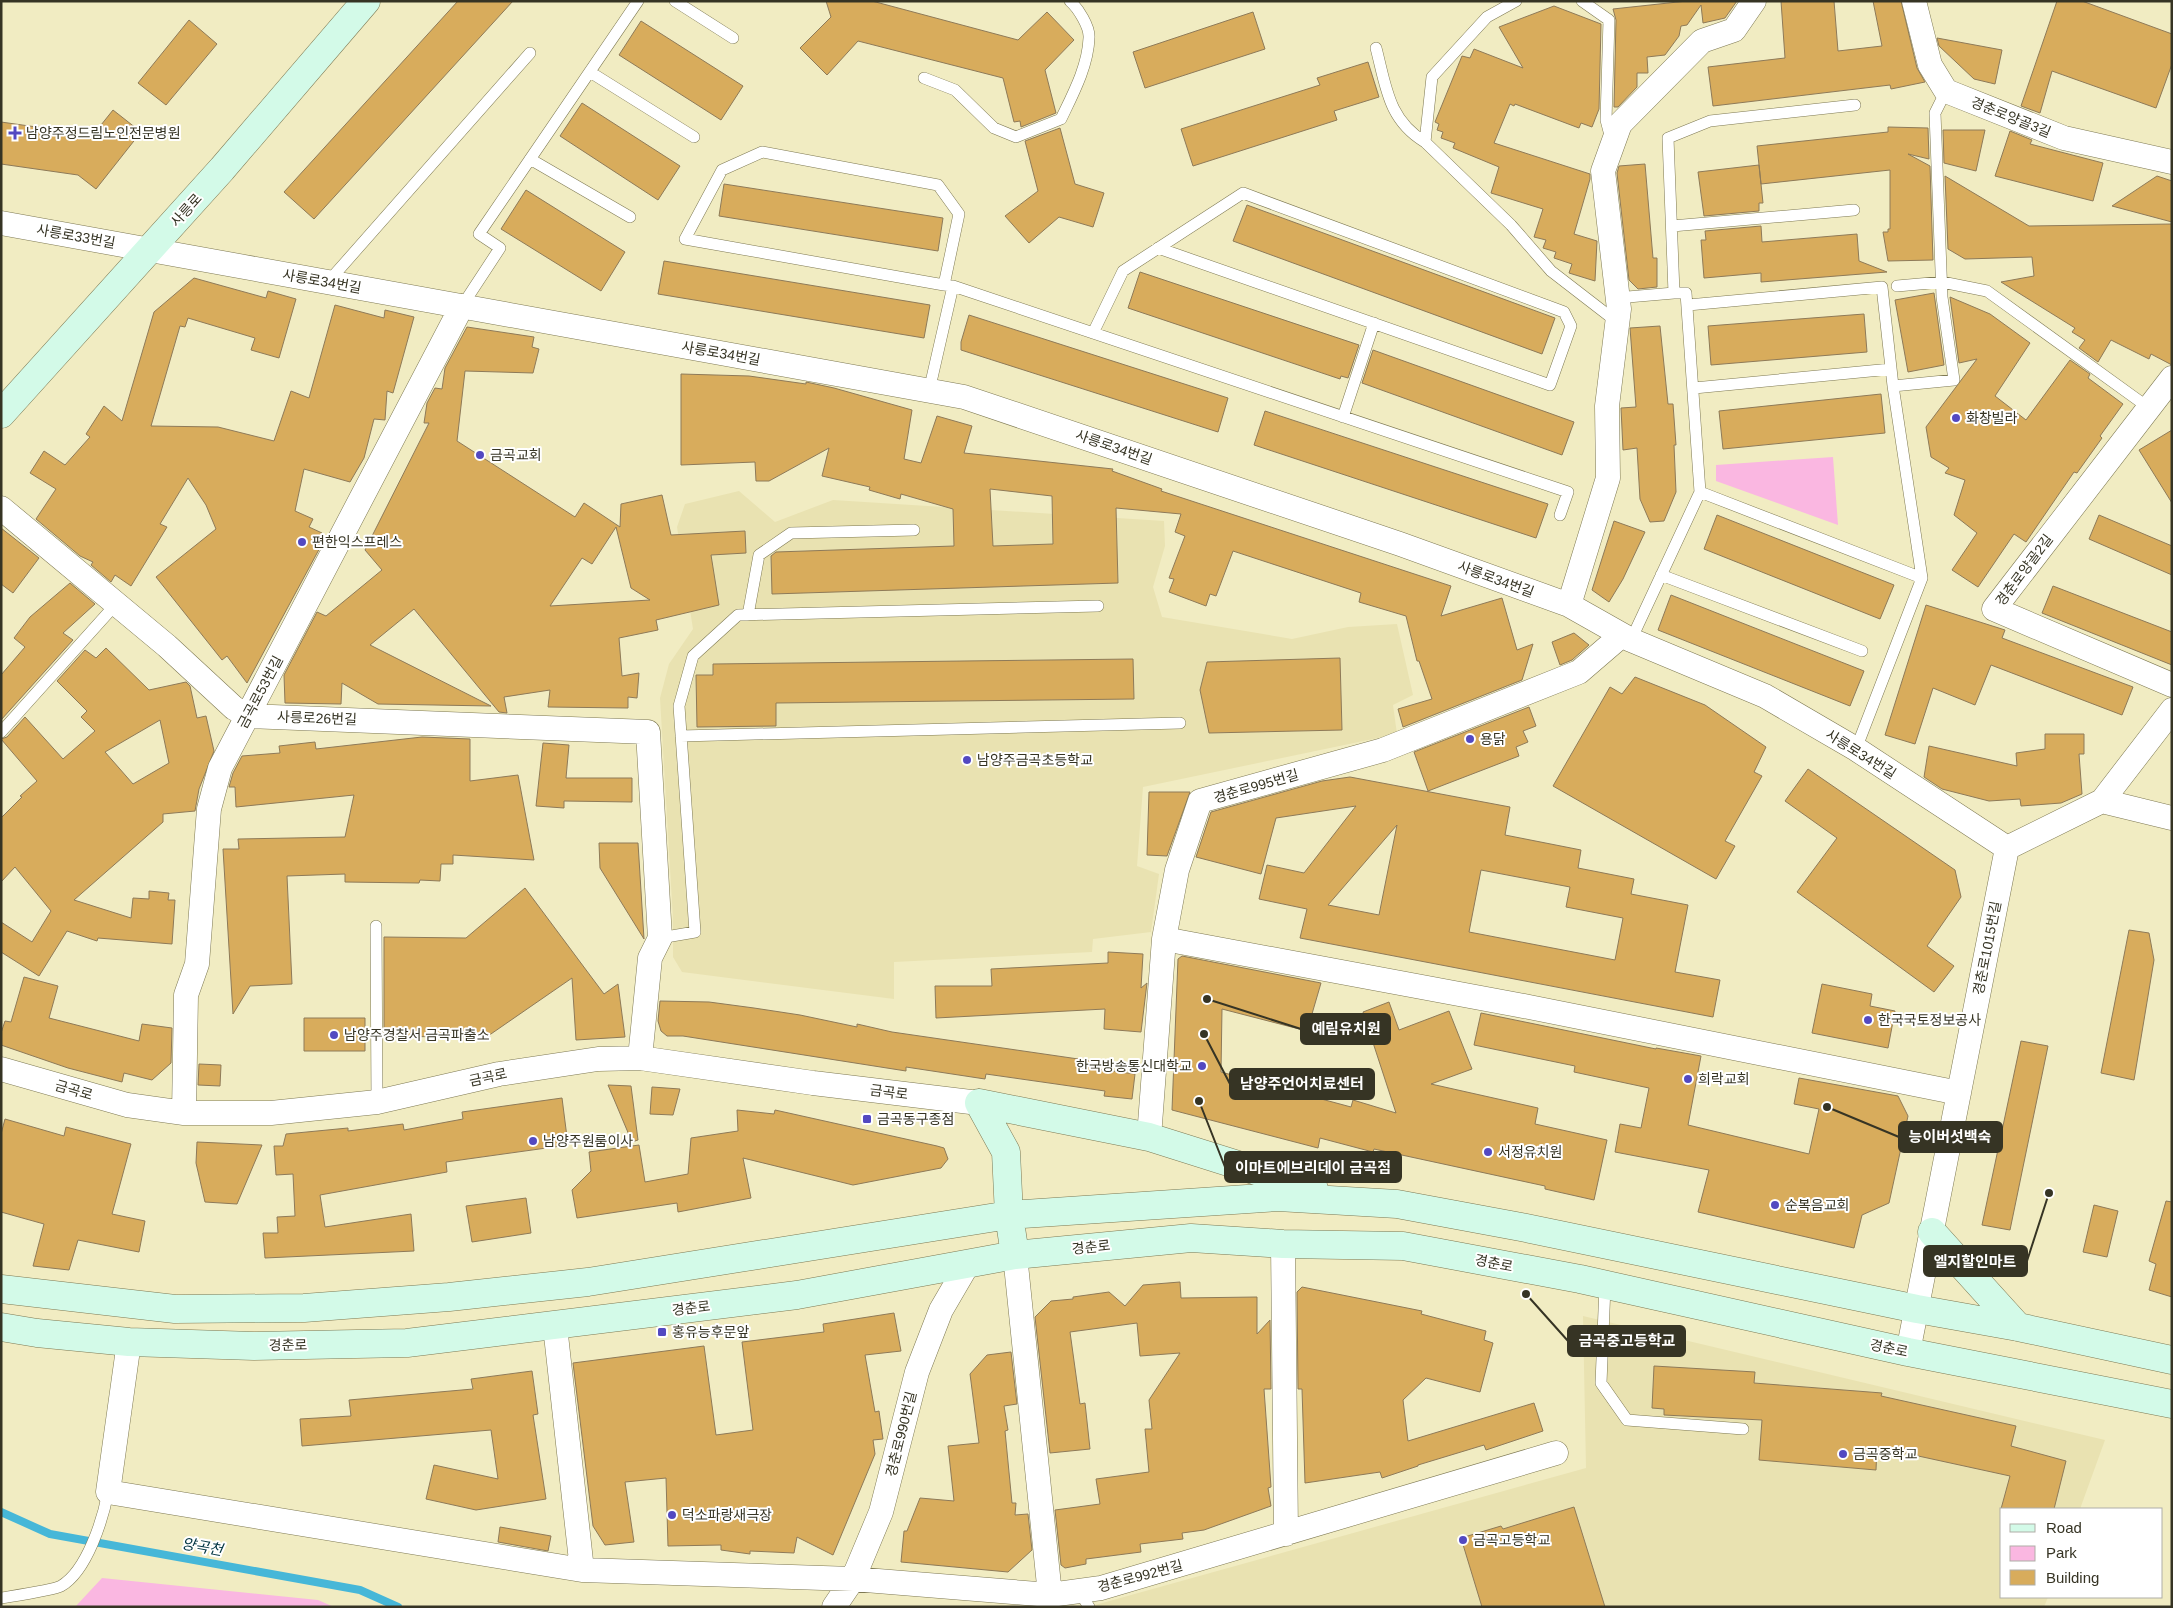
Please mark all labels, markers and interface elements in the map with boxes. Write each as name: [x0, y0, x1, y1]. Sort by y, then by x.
street label: 경춘로양골3길: [1969, 94, 2053, 140]
place label: 남양주정드림노인전문병원: [26, 125, 181, 141]
marker: 남양주정드림노인전문병원: [8, 126, 22, 140]
street label: 사릉로: [167, 190, 205, 230]
street label: 사릉로33번길: [35, 221, 117, 251]
street label: 사릉로34번길: [281, 266, 363, 296]
street label: 사릉로34번길: [680, 338, 762, 368]
place label: 화창빌라: [1966, 410, 2018, 426]
marker: 화창빌라: [1950, 412, 1962, 424]
street label: 사릉로34번길: [1074, 426, 1154, 468]
place label: 금곡교회: [490, 447, 542, 463]
marker: 금곡교회: [474, 449, 486, 461]
street label: 경춘로양골2길: [1992, 531, 2056, 609]
place label: 편한익스프레스: [312, 534, 402, 550]
marker: 편한익스프레스: [296, 536, 308, 548]
street label: 사릉로34번길: [1456, 558, 1536, 600]
street label: 금곡로53번길: [234, 653, 286, 731]
street label: 사릉로26번길: [277, 709, 357, 727]
street label: 사릉로34번길: [1823, 726, 1899, 782]
place label: 용닭: [1480, 731, 1506, 747]
marker: 용닭: [1464, 733, 1476, 745]
place label: 남양주금곡초등학교: [977, 752, 1093, 768]
marker: 남양주금곡초등학교: [961, 754, 973, 766]
street label: 경춘로995번길: [1212, 766, 1300, 806]
street label: 경춘로1015번길: [1970, 900, 2004, 996]
place label: 한국국토정보공사: [1878, 1012, 1981, 1028]
callout: 예림유치원: [1301, 1014, 1390, 1044]
marker: 한국국토정보공사: [1862, 1014, 1874, 1026]
text: 예림유치원: [1311, 1020, 1381, 1037]
place label: 남양주경찰서 금곡파출소: [344, 1027, 490, 1043]
marker: 남양주경찰서 금곡파출소: [328, 1029, 340, 1041]
place label: 한국방송통신대학교: [1076, 1058, 1192, 1074]
marker: 한국방송통신대학교: [1196, 1060, 1208, 1072]
street label: 금곡로: [467, 1065, 509, 1089]
callout: 남양주언어치료센터: [1230, 1069, 1374, 1099]
place label: 희락교회: [1698, 1071, 1750, 1087]
marker: 희락교회: [1682, 1073, 1694, 1085]
text: 남양주언어치료센터: [1240, 1075, 1364, 1092]
street label: 금곡로: [53, 1077, 95, 1103]
street label: 금곡로: [869, 1082, 909, 1102]
place label: 금곡동구종점: [877, 1111, 954, 1127]
marker: 금곡동구종점: [861, 1113, 873, 1125]
callout: 능이버섯백숙: [1899, 1122, 2002, 1152]
text: 능이버섯백숙: [1909, 1128, 1992, 1145]
place label: 남양주원룸이사: [543, 1133, 633, 1149]
marker: 남양주원룸이사: [527, 1135, 539, 1147]
place label: 서정유치원: [1498, 1144, 1562, 1160]
marker: 서정유치원: [1482, 1146, 1494, 1158]
callout: 이마트에브리데이 금곡점: [1225, 1152, 1401, 1182]
text: 이마트에브리데이 금곡점: [1235, 1159, 1391, 1176]
place label: 순복음교회: [1785, 1197, 1849, 1213]
marker: 순복음교회: [1769, 1199, 1781, 1211]
street label: 경춘로: [1071, 1237, 1111, 1257]
callout: 엘지할인마트: [1924, 1246, 2027, 1276]
street label: 경춘로: [1474, 1251, 1515, 1275]
text: 엘지할인마트: [1934, 1253, 2017, 1270]
street label: 경춘로: [671, 1298, 711, 1318]
place label: 홍유능후문앞: [672, 1324, 749, 1340]
marker: 홍유능후문앞: [656, 1326, 668, 1338]
callout: 금곡중고등학교: [1568, 1326, 1685, 1356]
text: 금곡중고등학교: [1579, 1332, 1675, 1349]
street label: 경춘로: [1868, 1336, 1910, 1360]
street label: 경춘로: [269, 1337, 308, 1353]
street label: 경춘로990번길: [883, 1389, 919, 1479]
place label: 금곡중학교: [1853, 1446, 1918, 1462]
marker: 금곡중학교: [1837, 1448, 1849, 1460]
place label: 덕소파랑새극장: [682, 1507, 772, 1523]
legend: [2000, 1508, 2163, 1598]
marker: 덕소파랑새극장: [666, 1509, 678, 1521]
text: Road: [2046, 1519, 2082, 1536]
place label: 금곡고등학교: [1473, 1532, 1550, 1548]
marker: 금곡고등학교: [1457, 1534, 1469, 1546]
water label: 양곡천: [180, 1535, 226, 1559]
text: Park: [2046, 1544, 2077, 1561]
street label: 경춘로992번길: [1096, 1557, 1184, 1595]
text: Building: [2046, 1569, 2099, 1586]

